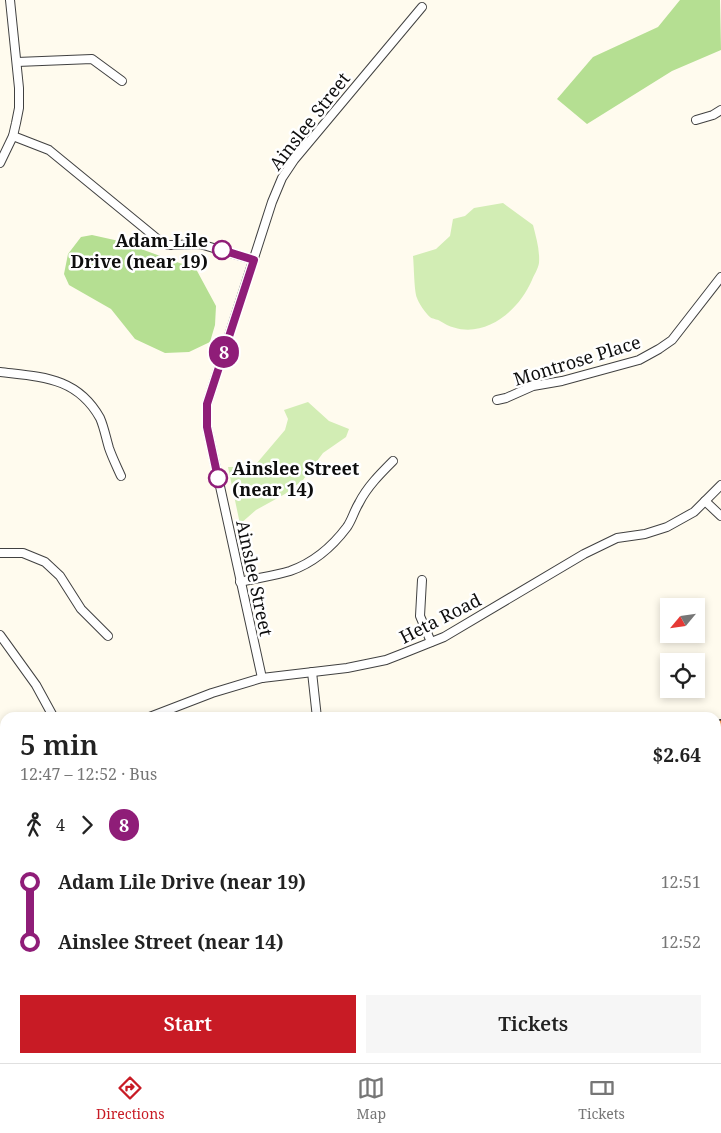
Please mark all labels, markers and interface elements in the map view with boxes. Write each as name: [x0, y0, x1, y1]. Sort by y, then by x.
street label: Ainslee Street: [263, 67, 355, 175]
place label: Adam Lile Drive (near 19): [71, 228, 208, 273]
marker: Adam Lile Drive (near 19): [212, 240, 232, 260]
street label: Montrose Place: [511, 329, 643, 391]
line badge: 8: [208, 336, 240, 368]
text: 8: [219, 340, 229, 364]
place label: Ainslee Street (near 14): [232, 456, 359, 501]
marker: Ainslee Street (near 14): [208, 468, 228, 488]
street label: Ainslee Street: [231, 518, 279, 638]
street label: Heta Road: [395, 587, 485, 649]
north arrow: [660, 598, 705, 642]
map controls: [660, 598, 705, 698]
button: locate: [660, 653, 705, 698]
text: 5 min: [20, 725, 98, 763]
text: $2.64: [652, 742, 701, 768]
text: 12:47 – 12:52 · Bus: [20, 763, 157, 785]
icon: walk: [20, 811, 48, 839]
icon: forward: [73, 811, 101, 839]
text: 8: [119, 813, 129, 837]
text: 4: [56, 814, 65, 836]
text: Adam Lile Drive (near 19): [58, 869, 306, 895]
text: 12:51: [661, 871, 701, 893]
text: Ainslee Street (near 14): [58, 929, 284, 955]
text: 12:52: [661, 931, 701, 953]
button: Start: [20, 995, 356, 1053]
button: Tickets: [366, 995, 701, 1053]
tab: Directions: [96, 1074, 165, 1123]
tab: Map: [357, 1074, 386, 1123]
tab: Tickets: [578, 1074, 625, 1123]

